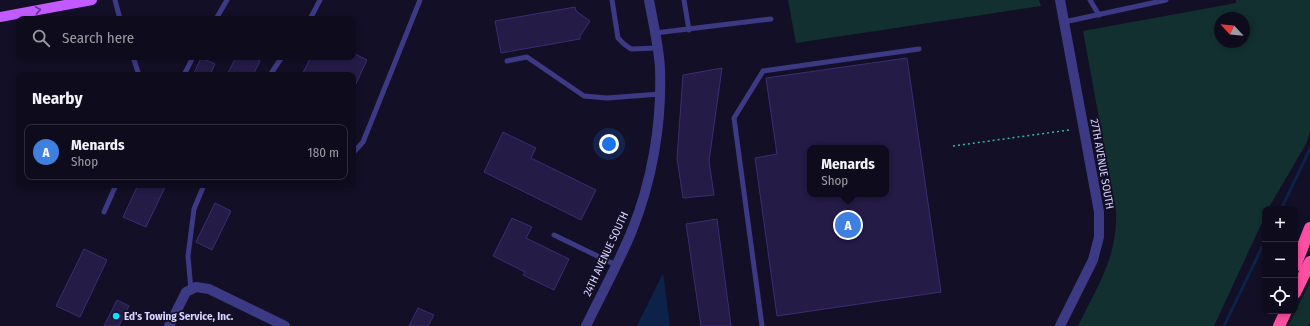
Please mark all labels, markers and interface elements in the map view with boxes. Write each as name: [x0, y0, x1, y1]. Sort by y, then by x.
one-way arrow: [35, 6, 41, 15]
north arrow: [1214, 12, 1250, 48]
search box: [16, 16, 356, 60]
icon: search: [30, 27, 52, 49]
text: Search here: [62, 29, 134, 47]
text: Nearby: [32, 88, 83, 109]
street label: 27TH AVENUE SOUTH: [1088, 118, 1116, 210]
your location: [599, 134, 619, 154]
text: Menards: [71, 136, 125, 154]
text: A: [42, 145, 50, 160]
text: 180 m: [308, 145, 339, 160]
popup: [807, 145, 889, 197]
text: Shop: [71, 154, 98, 169]
text: Menards: [821, 155, 875, 173]
text: Shop: [821, 173, 848, 188]
map controls: [1262, 206, 1298, 314]
button: +: [1262, 206, 1298, 242]
street label: 24TH AVENUE SOUTH: [581, 210, 631, 298]
pin: A: [835, 210, 861, 240]
button: −: [1262, 242, 1298, 278]
button: locate: [1262, 278, 1298, 314]
place label: Ed's Towing Service, Inc.: [124, 310, 234, 323]
marker: Ed's Towing Service, Inc.: [111, 311, 121, 321]

